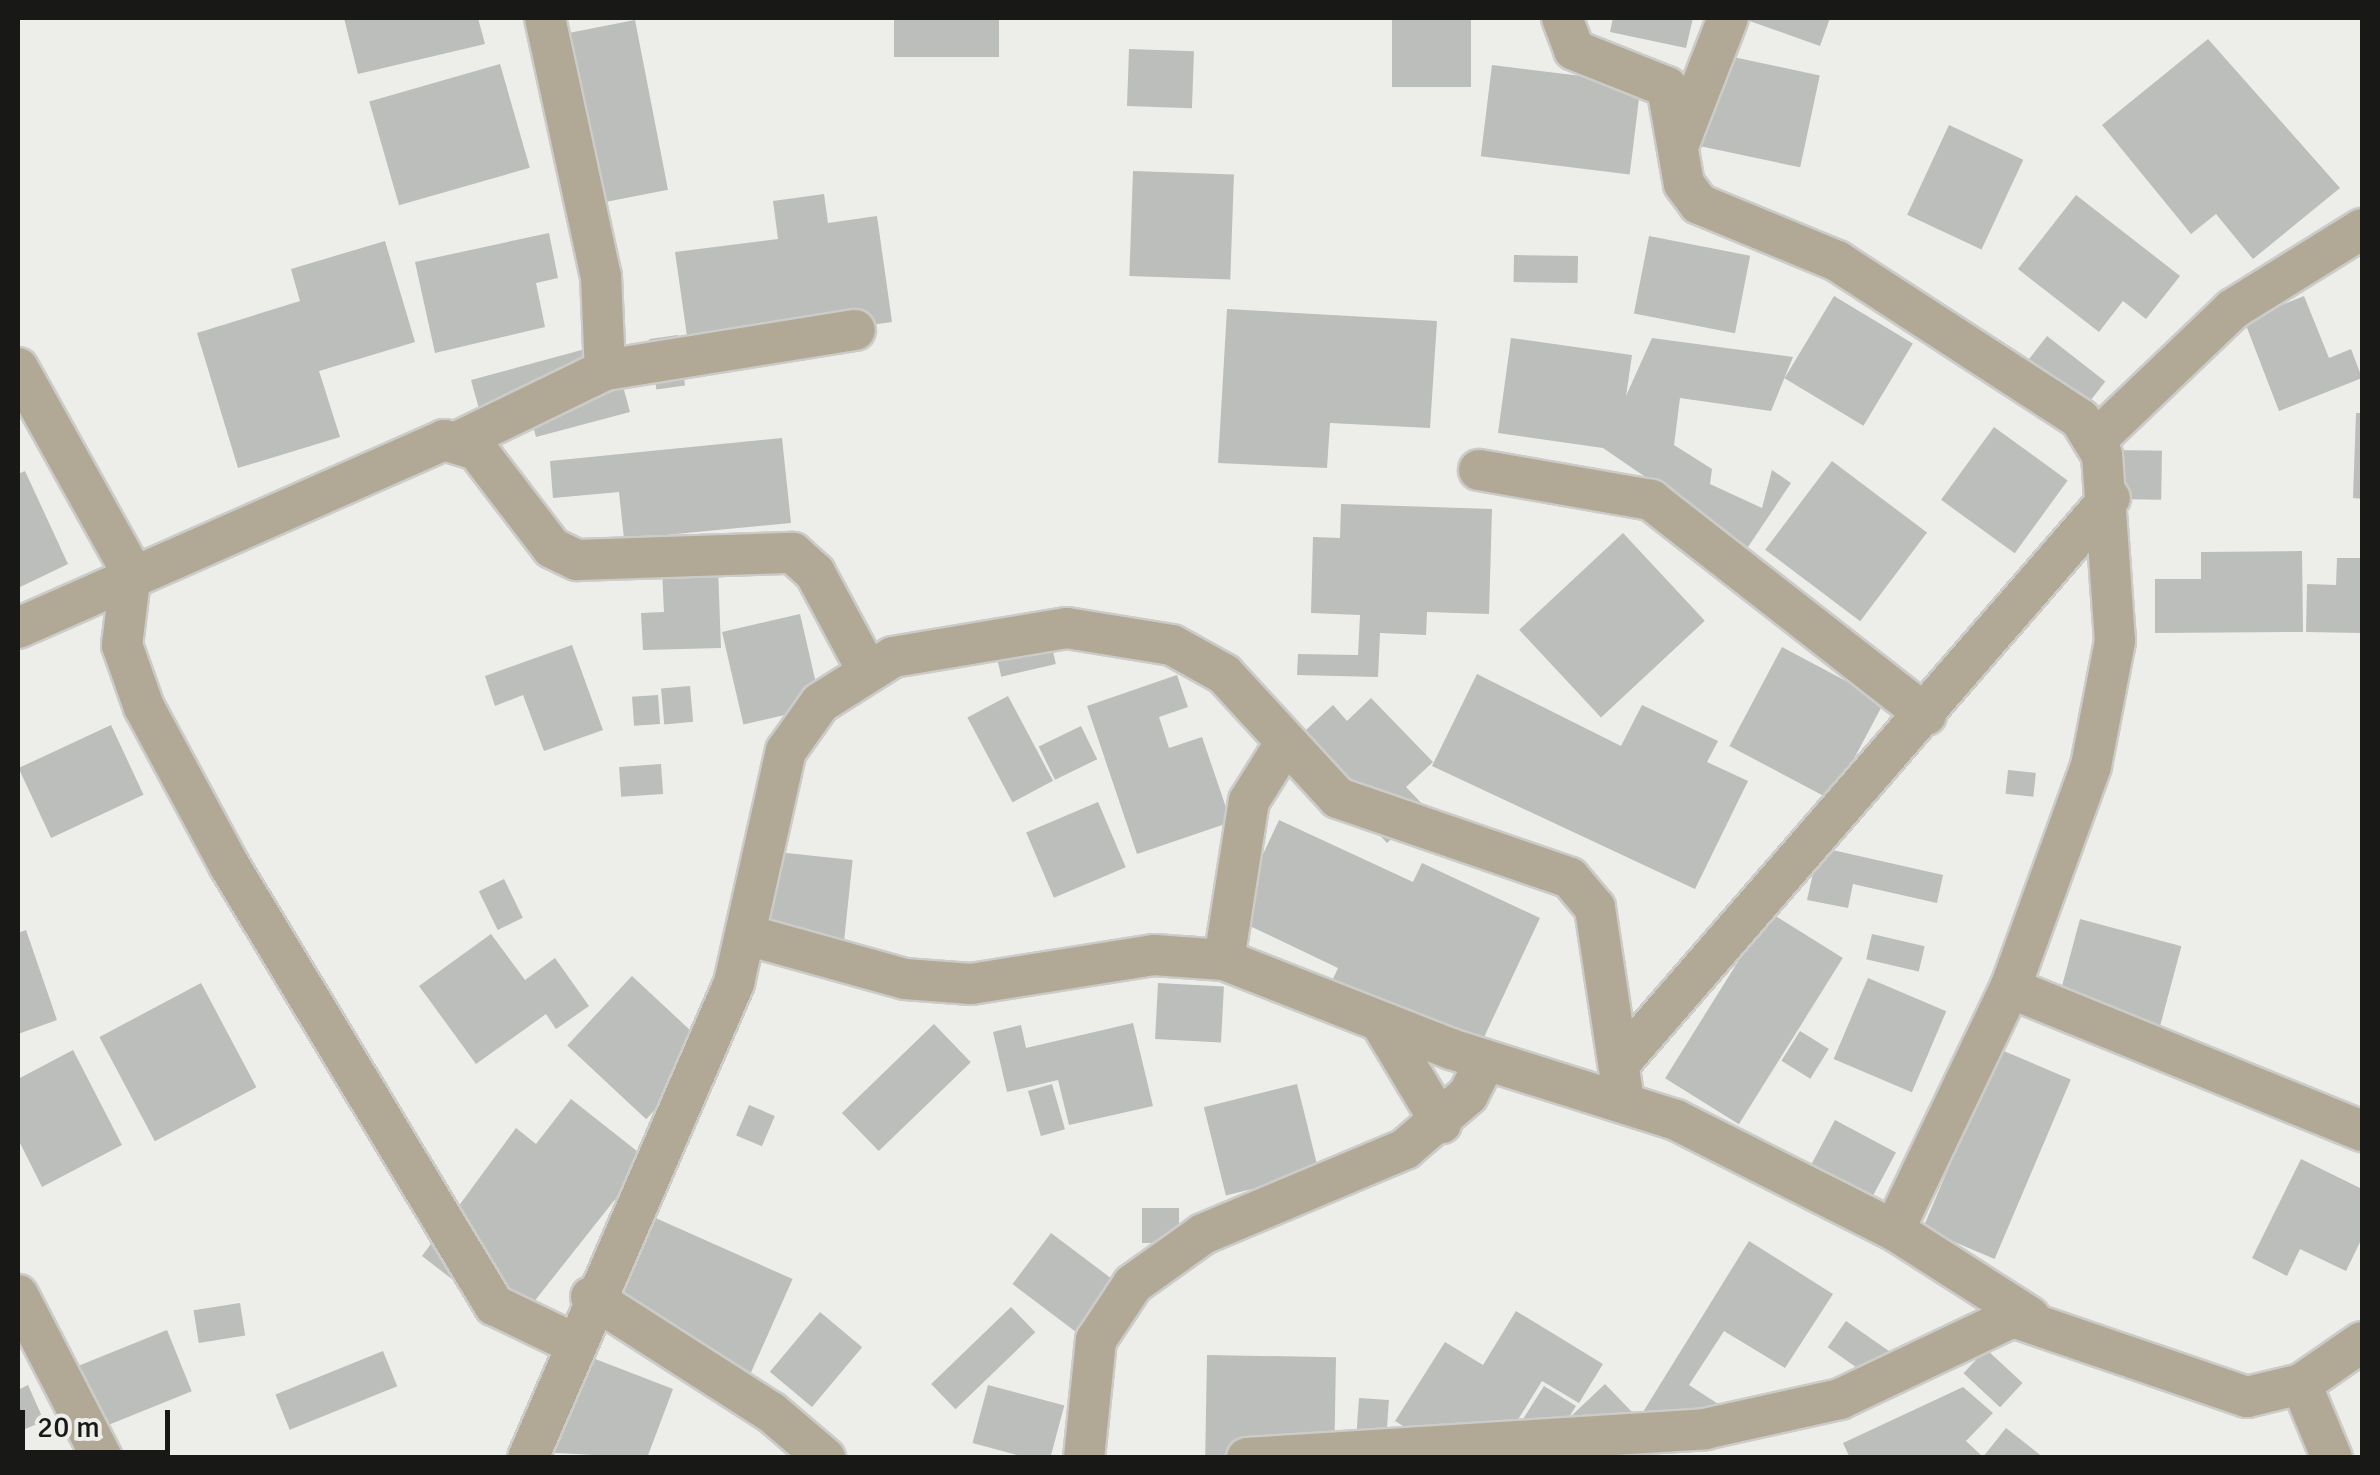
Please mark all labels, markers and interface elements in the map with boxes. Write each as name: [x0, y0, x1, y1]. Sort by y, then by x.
scale bar: [25, 1390, 175, 1452]
text: 20 m: [37, 1409, 100, 1446]

